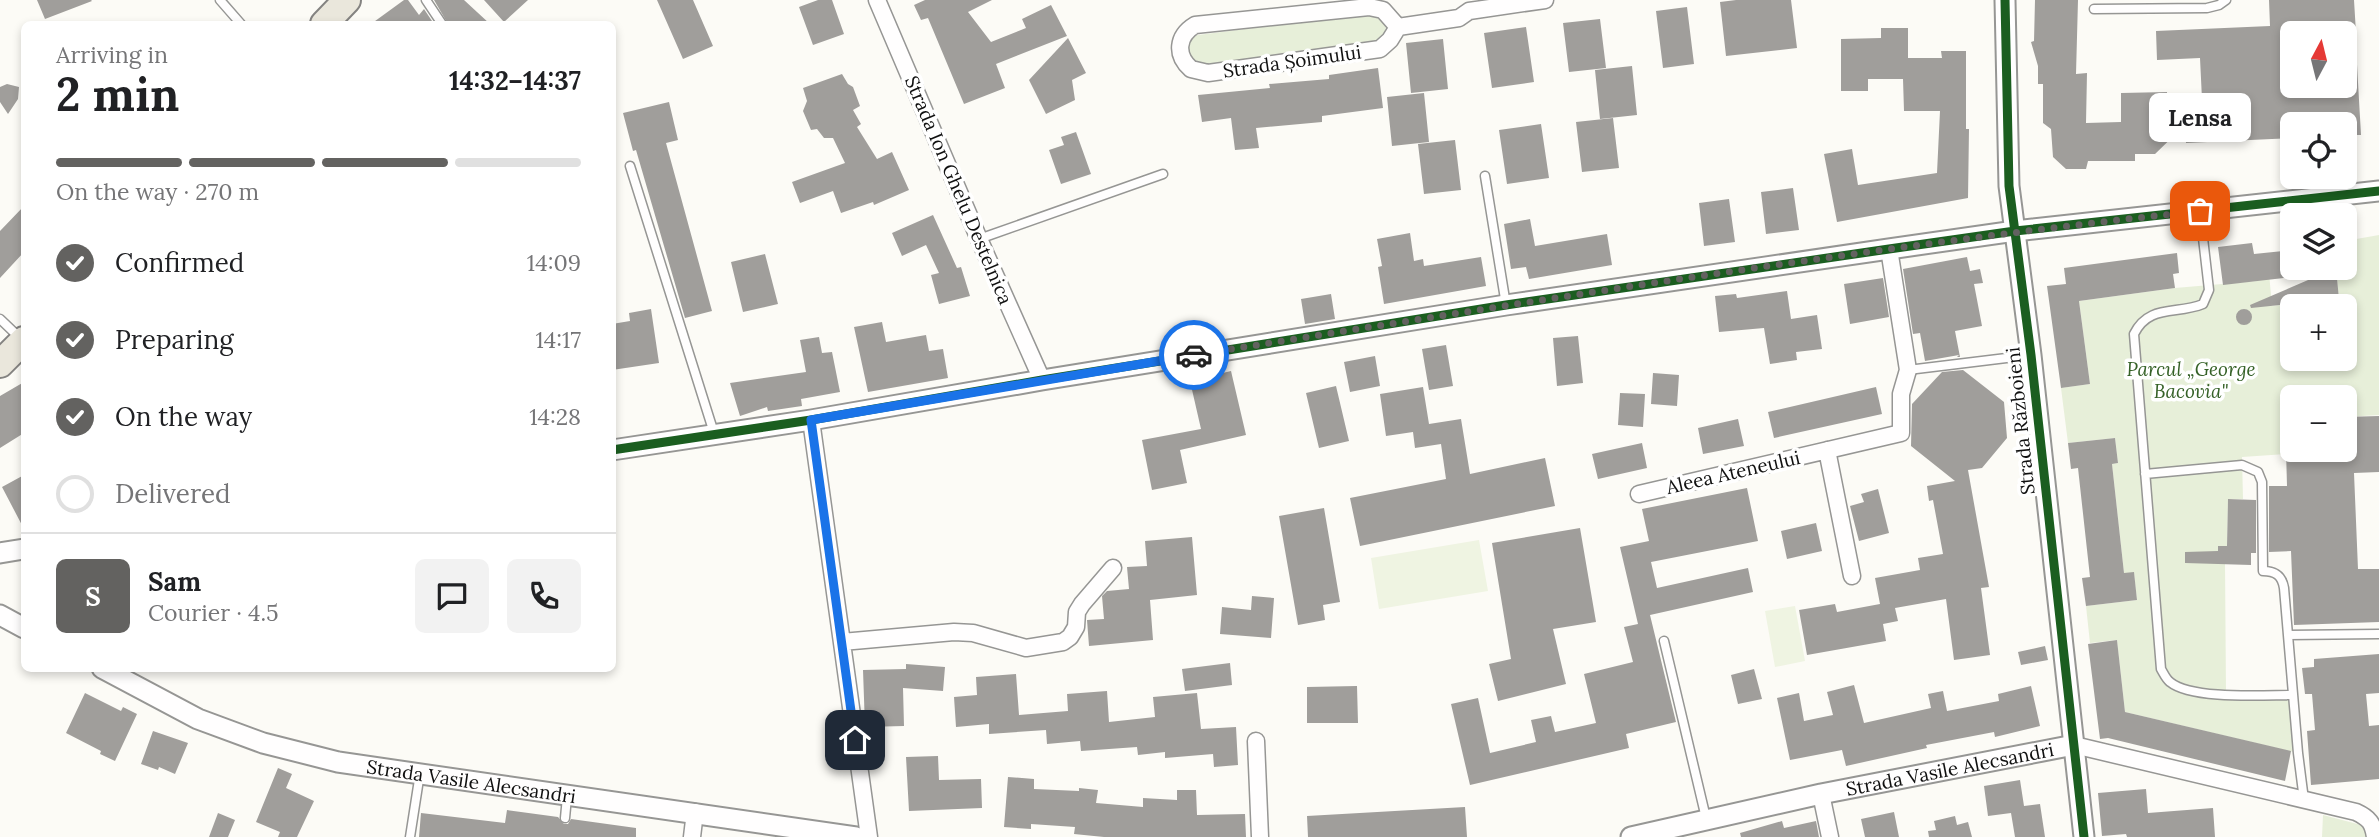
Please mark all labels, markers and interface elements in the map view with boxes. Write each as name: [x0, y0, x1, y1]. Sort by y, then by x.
north arrow: [2280, 21, 2357, 98]
map controls: [2280, 21, 2357, 462]
street label: Strada Șoimului: [1221, 39, 1363, 83]
text: Arriving in: [56, 40, 168, 69]
text: 14:32–14:37: [449, 64, 581, 97]
text: 2 min: [56, 65, 179, 124]
street label: Strada Ion Ghelu Destelnica: [900, 72, 1018, 308]
callout: Lensa: [2149, 92, 2251, 141]
text: Lensa: [2168, 103, 2232, 132]
button: locate: [2280, 112, 2357, 189]
text: On the way · 270 m: [56, 177, 259, 206]
pin: [2170, 181, 2230, 241]
icon: bag: [2181, 192, 2219, 230]
button: layers: [2280, 203, 2357, 280]
icon: check: [56, 244, 94, 282]
text: Confirmed: [115, 246, 244, 279]
text: 14:09: [527, 248, 581, 277]
button: +: [2280, 294, 2357, 371]
courier: [1159, 320, 1229, 390]
icon: check: [56, 321, 94, 359]
text: Preparing: [115, 323, 234, 356]
text: 14:17: [535, 325, 581, 354]
icon: car: [1175, 336, 1213, 374]
street label: Strada Războieni: [2000, 346, 2040, 496]
park label: Parcul „George Bacovia": [2126, 357, 2256, 403]
button: −: [2280, 385, 2357, 462]
icon: check: [56, 398, 94, 436]
text: On the way: [115, 400, 252, 433]
text: 14:28: [529, 402, 581, 431]
street label: Aleea Ateneului: [1663, 445, 1802, 499]
text: Delivered: [115, 477, 231, 510]
button: chat: [415, 559, 489, 633]
button: phone: [507, 559, 581, 633]
text: Sam: [148, 565, 201, 598]
text: S: [85, 580, 101, 613]
text: Courier · 4.5: [148, 598, 279, 627]
pin: [825, 710, 885, 770]
icon: home: [836, 721, 874, 759]
street label: Strada Vasile Alecsandri: [1844, 737, 2056, 801]
street label: Strada Vasile Alecsandri: [365, 754, 577, 808]

